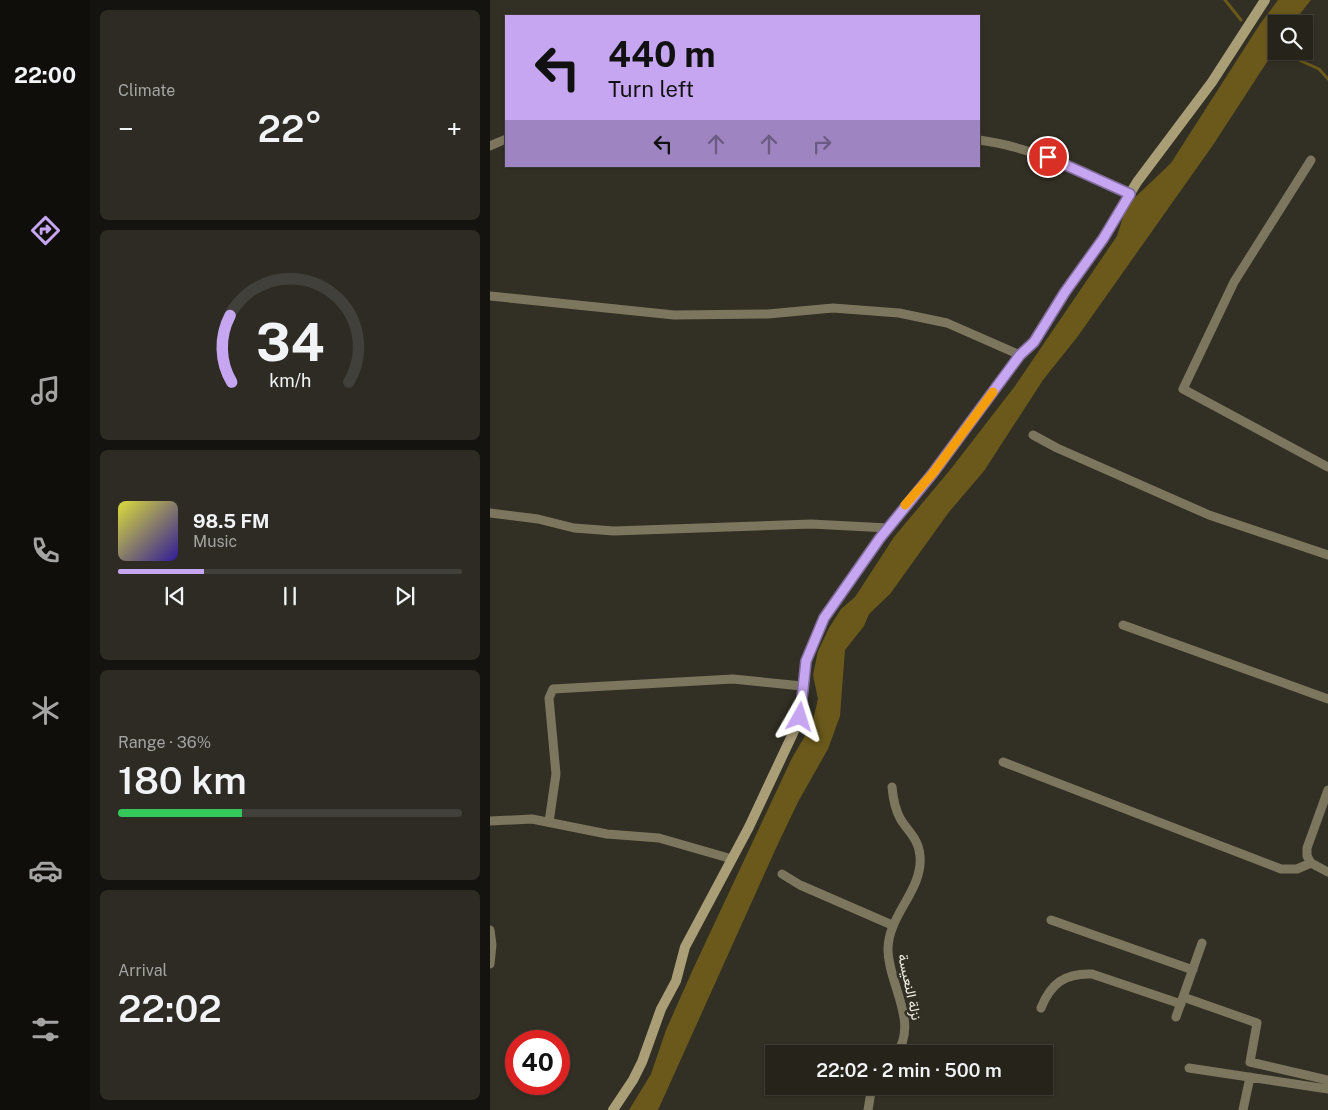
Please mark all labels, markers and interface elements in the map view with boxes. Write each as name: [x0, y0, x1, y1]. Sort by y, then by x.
map controls: [1268, 15, 1313, 60]
button: search: [1268, 15, 1313, 60]
text: 440 m: [608, 34, 716, 75]
icon: left: [525, 35, 590, 100]
text: 22:00: [14, 62, 76, 88]
text: Turn left: [608, 76, 694, 102]
text: Climate: [118, 81, 175, 100]
text: 22°: [258, 106, 322, 151]
text: −: [118, 112, 134, 145]
text: +: [446, 112, 462, 145]
icon: left: [649, 130, 677, 158]
icon: ahead: [702, 130, 730, 158]
icon: ahead: [755, 130, 783, 158]
icon: right: [808, 130, 836, 158]
pin: [1027, 136, 1069, 178]
icon: arrive: [1034, 143, 1062, 171]
icon: directions: [28, 213, 63, 248]
text: 34: [256, 312, 324, 373]
text: km/h: [269, 370, 311, 391]
icon: music: [28, 373, 63, 408]
text: 98.5 FM: [193, 510, 270, 532]
text: Music: [193, 532, 237, 551]
icon: phone: [28, 533, 63, 568]
icon: previous: [161, 582, 189, 610]
icon: pause: [276, 582, 304, 610]
icon: next: [391, 582, 419, 610]
position arrow: [773, 690, 825, 742]
icon: climate: [28, 693, 63, 728]
text: Range · 36%: [118, 733, 211, 752]
text: 180 km: [118, 758, 247, 803]
icon: car: [28, 853, 63, 888]
street label: نزلة النعيسة: [894, 952, 925, 1022]
text: Arrival: [118, 961, 167, 980]
text: 22:02: [118, 986, 222, 1031]
icon: filters: [28, 1012, 63, 1047]
speed limit sign: 40: [505, 1030, 570, 1095]
text: 22:02 · 2 min · 500 m: [816, 1059, 1002, 1081]

